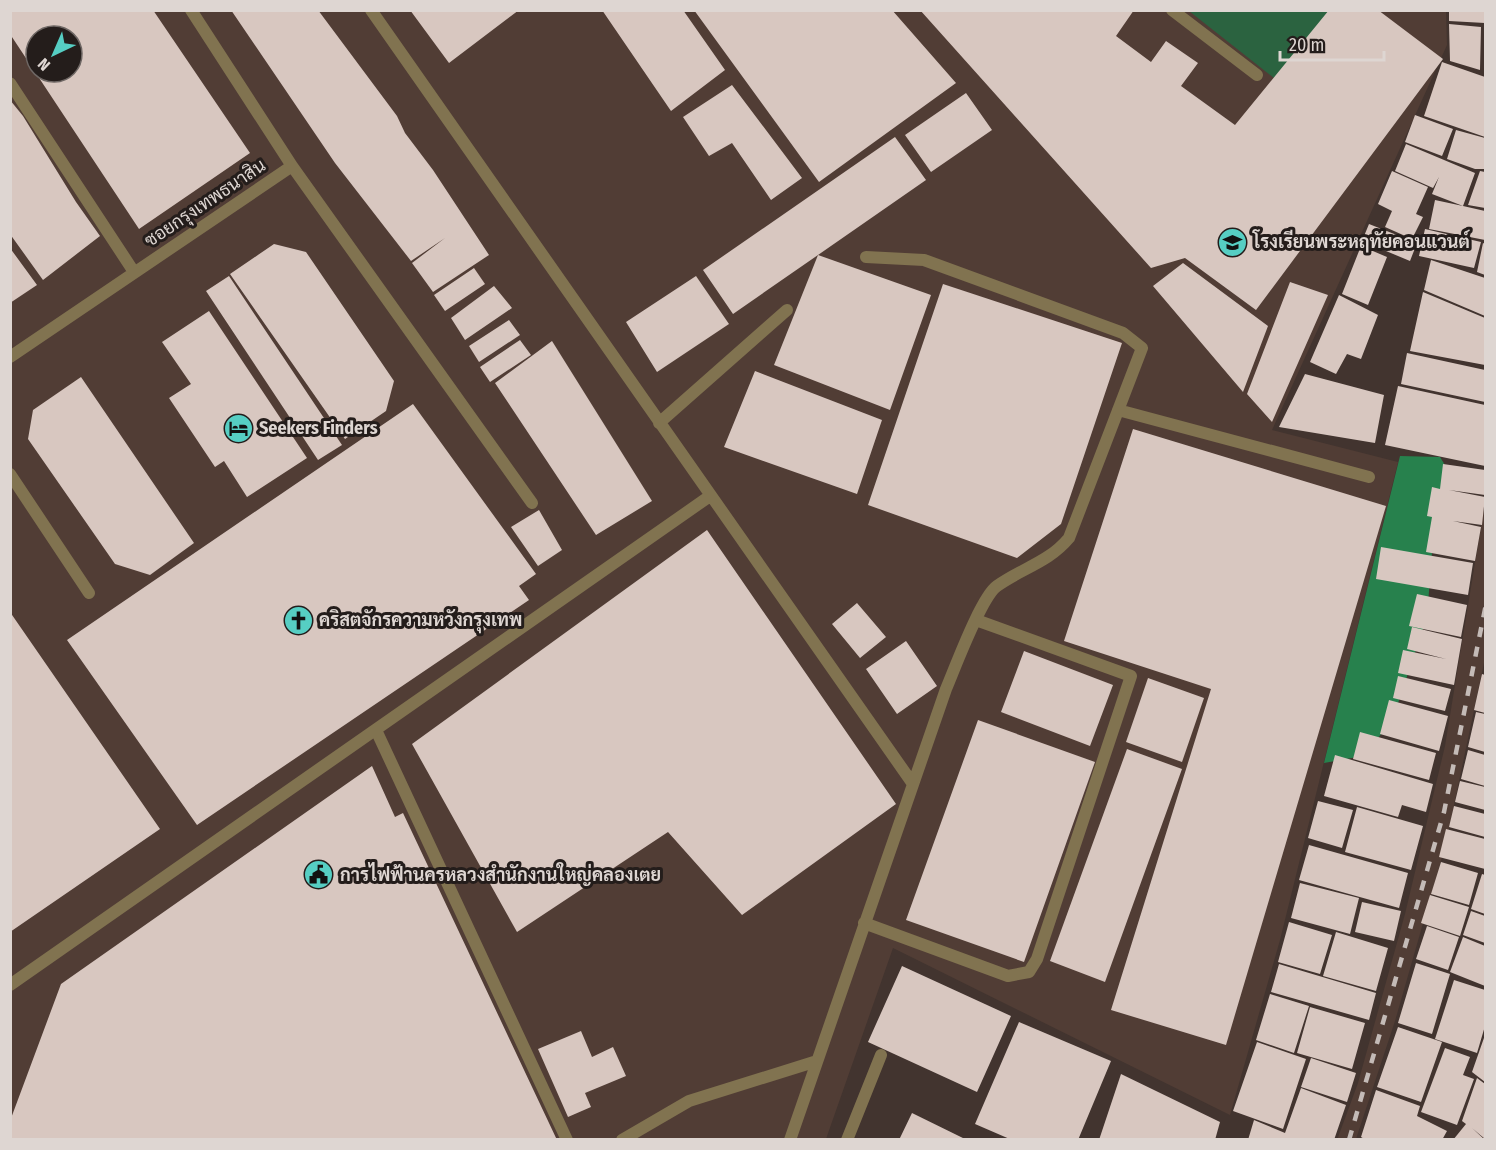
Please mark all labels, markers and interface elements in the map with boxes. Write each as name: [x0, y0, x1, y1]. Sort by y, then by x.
north arrow: [24, 24, 84, 84]
scale bar: [1280, 24, 1384, 62]
text: 20 m: [1289, 34, 1324, 56]
text: N: [34, 54, 54, 75]
street label: ซอยกรุงเทพธนาสิน: [140, 154, 270, 252]
school or university icon: โรงเรียนพระหฤทัยคอนแวนต์: [1216, 226, 1248, 258]
place label: โรงเรียนพระหฤทัยคอนแวนต์: [1252, 229, 1471, 253]
hotel icon: Seekers Finders: [222, 412, 254, 444]
place label: Seekers Finders: [259, 417, 378, 439]
church icon: คริสตจักรความหวังกรุงเทพ: [282, 604, 314, 636]
place label: คริสตจักรความหวังกรุงเทพ: [319, 608, 522, 634]
public building icon: การไฟฟ้านครหลวงสำนักงานใหญ่คลองเตย: [303, 859, 335, 891]
place label: การไฟฟ้านครหลวงสำนักงานใหญ่คลองเตย: [340, 862, 661, 886]

